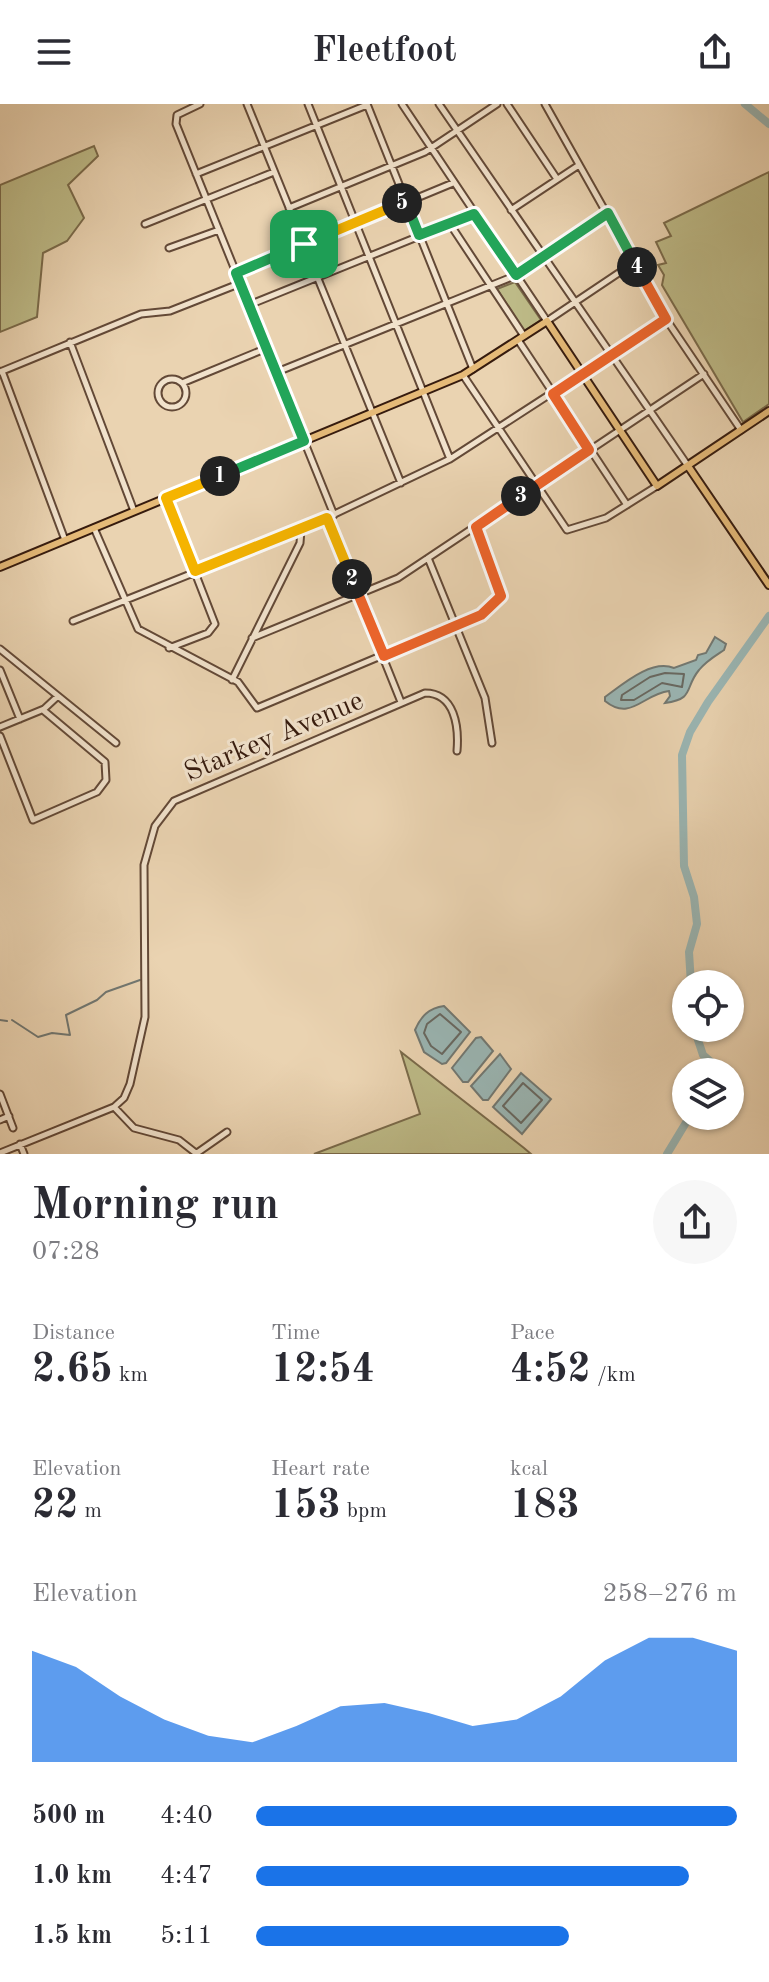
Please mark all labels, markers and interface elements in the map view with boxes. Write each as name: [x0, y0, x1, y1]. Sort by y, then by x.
icon: menu: [32, 30, 76, 74]
icon: share: [693, 30, 737, 74]
text: Fleetfoot: [312, 34, 457, 70]
pin: 5: [382, 183, 422, 223]
text: 5: [396, 192, 408, 214]
pin: [270, 210, 338, 278]
icon: arrive: [282, 222, 326, 266]
pin: 4: [617, 247, 657, 287]
text: 4: [631, 256, 643, 278]
pin: 1: [200, 456, 240, 496]
text: 1: [214, 465, 226, 487]
pin: 3: [501, 476, 541, 516]
text: 3: [515, 485, 527, 507]
pin: 2: [332, 559, 372, 599]
text: 2: [346, 568, 358, 590]
street label: Starkey Avenue: [181, 687, 368, 788]
map controls: [672, 970, 744, 1130]
button: locate: [672, 970, 744, 1042]
button: layers: [672, 1058, 744, 1130]
button: share: [653, 1180, 737, 1264]
text: Morning run: [32, 1184, 279, 1228]
text: 07:28: [32, 1239, 100, 1265]
text: Distance: [32, 1322, 115, 1344]
text: Time: [271, 1322, 320, 1344]
text: Pace: [510, 1322, 555, 1344]
text: 2.65: [32, 1351, 113, 1391]
text: 12:54: [271, 1351, 375, 1391]
text: 4:52: [510, 1351, 591, 1391]
text: km: [113, 1364, 148, 1386]
text: /km: [591, 1364, 636, 1386]
text: Elevation: [32, 1458, 122, 1480]
text: Heart rate: [271, 1458, 370, 1480]
text: kcal: [510, 1458, 548, 1480]
text: 22: [32, 1487, 78, 1527]
text: 153: [271, 1487, 341, 1527]
text: 183: [510, 1487, 580, 1527]
text: m: [78, 1500, 102, 1522]
text: bpm: [341, 1500, 387, 1522]
text: Elevation: [32, 1581, 138, 1607]
text: 258–276 m: [602, 1581, 737, 1607]
text: 500 m: [32, 1803, 105, 1829]
text: 4:40: [160, 1803, 213, 1829]
text: 1.0 km: [32, 1863, 112, 1889]
text: 4:47: [160, 1863, 213, 1889]
text: 1.5 km: [32, 1923, 112, 1949]
text: 5:11: [160, 1923, 213, 1949]

